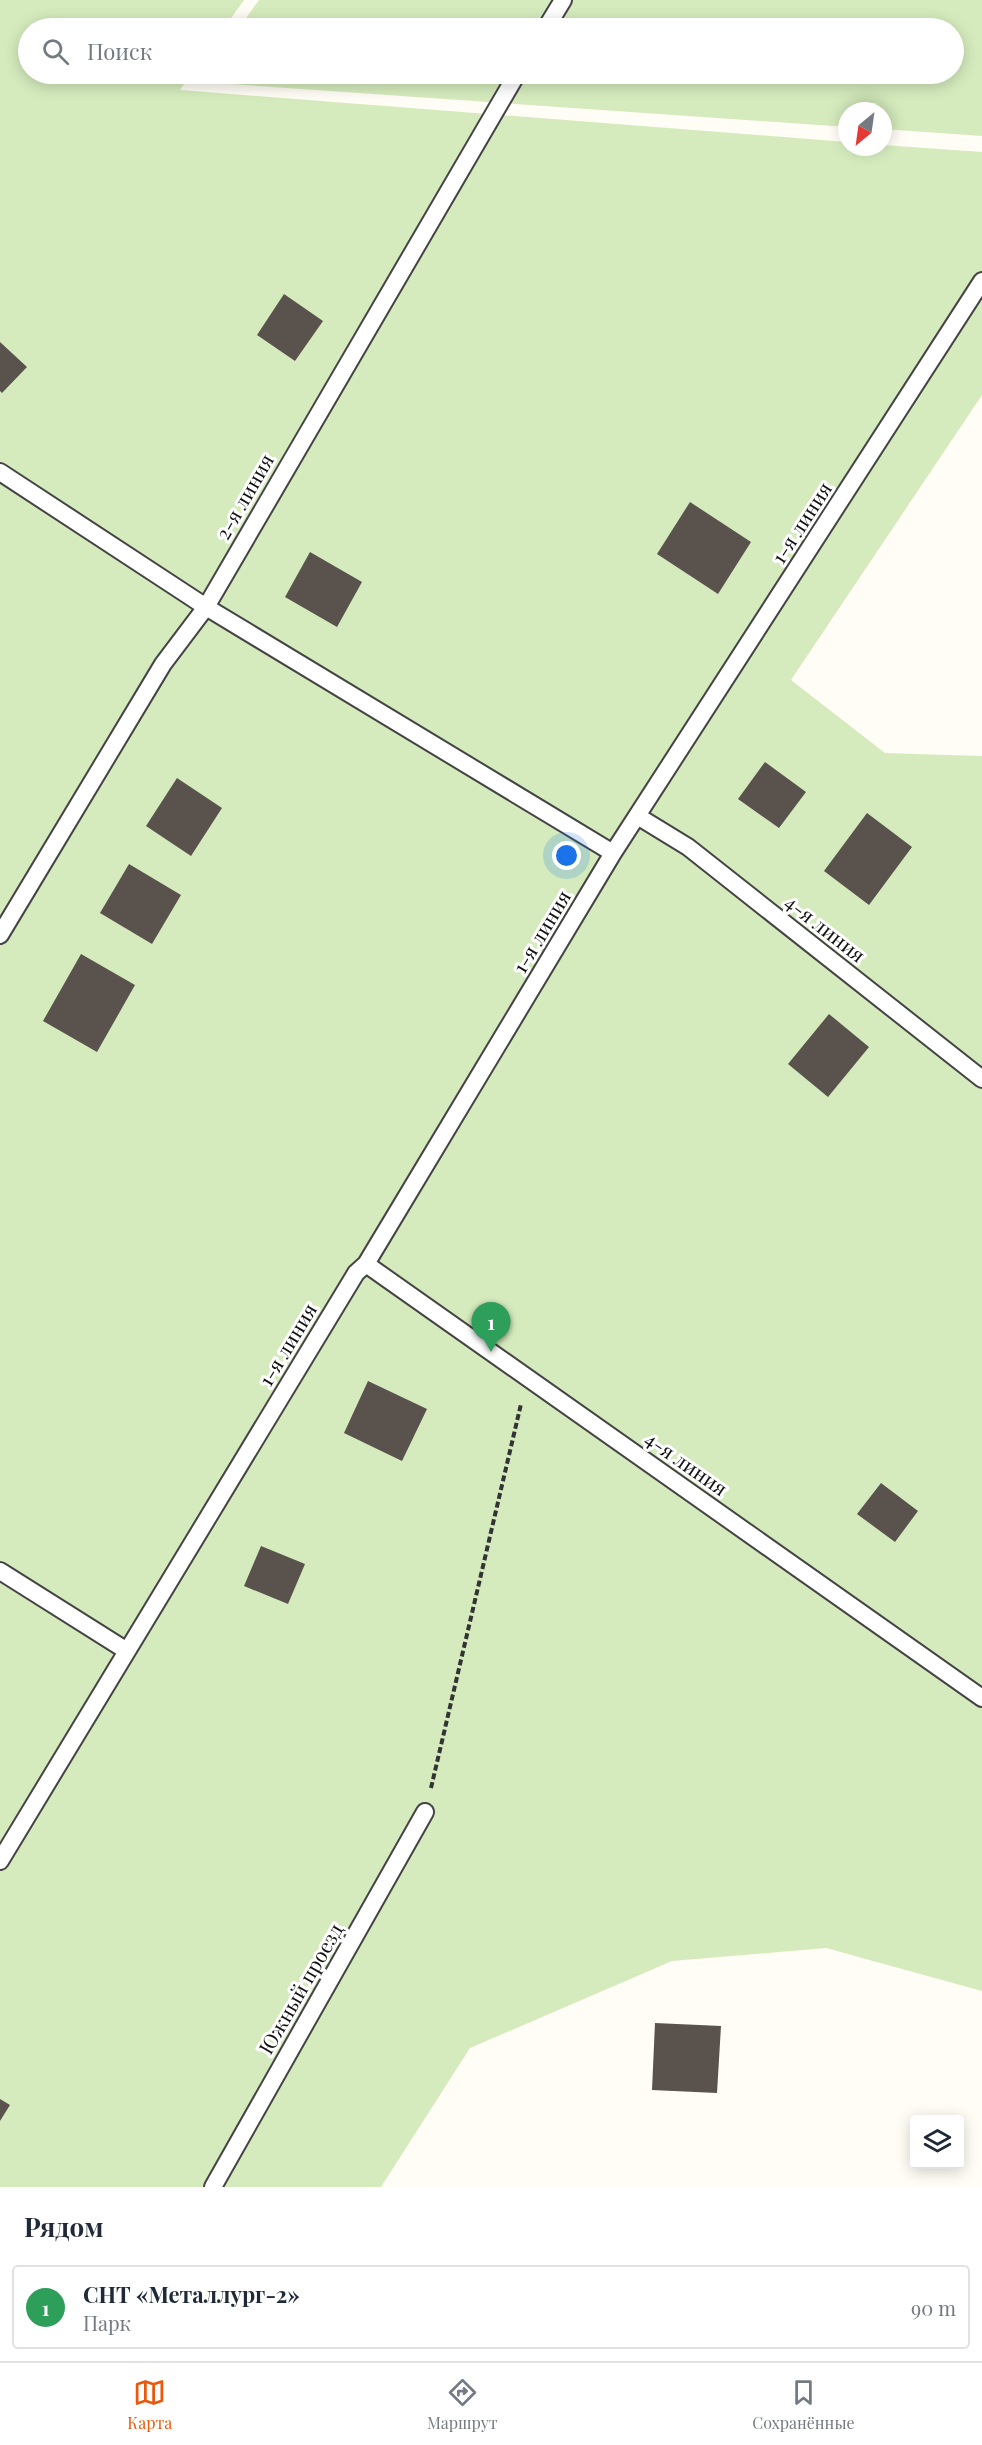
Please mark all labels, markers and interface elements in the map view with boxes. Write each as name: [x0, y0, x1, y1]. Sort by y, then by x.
search box: [18, 18, 964, 84]
icon: search: [39, 35, 72, 68]
text: Поиск: [87, 36, 152, 66]
north arrow: [838, 102, 892, 156]
street label: 2-я линия: [208, 448, 279, 544]
street label: 1-я линия: [764, 476, 837, 568]
your location: [552, 841, 581, 870]
street label: 1-я линия: [505, 885, 576, 978]
street label: 4-я линия: [780, 888, 872, 968]
street label: 1-я линия: [251, 1298, 322, 1391]
pin: 1: [472, 1302, 510, 1352]
street label: 4-я линия: [640, 1425, 734, 1501]
street label: Южный проезд: [251, 1918, 348, 2058]
map controls: [910, 2115, 964, 2169]
button: layers: [910, 2115, 964, 2169]
text: Рядом: [24, 2209, 103, 2244]
text: СНТ «Металлург-2»: [83, 2279, 300, 2309]
text: 1: [42, 2294, 49, 2321]
text: 90 m: [911, 2294, 956, 2321]
text: Парк: [83, 2309, 131, 2336]
tab: Карта: [127, 2376, 172, 2433]
tab: Маршрут: [427, 2376, 498, 2433]
tab: Сохранённые: [752, 2376, 855, 2433]

